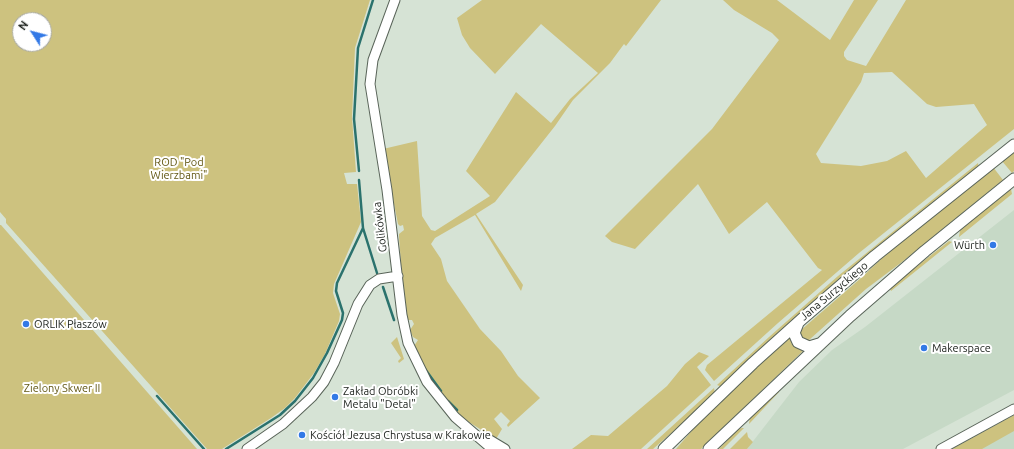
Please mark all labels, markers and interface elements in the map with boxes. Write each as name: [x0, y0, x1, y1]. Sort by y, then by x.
north arrow: [12, 12, 52, 52]
text: N: [16, 19, 30, 32]
park label: ROD "Pod Wierzbami": [150, 155, 208, 181]
street label: Golikówka: [370, 201, 390, 253]
place label: Würth: [954, 238, 985, 252]
marker: Würth: [988, 240, 998, 250]
street label: Jana Surzyckiego: [797, 259, 871, 323]
place label: ORLIK Płaszów: [34, 317, 107, 331]
marker: ORLIK Płaszów: [21, 319, 31, 329]
place label: Makerspace: [932, 341, 991, 355]
marker: Makerspace: [919, 343, 929, 353]
park label: Zielony Skwer II: [24, 381, 100, 395]
place label: Zakład Obróbki Metalu "Detal": [343, 384, 418, 410]
marker: Zakład Obróbki Metalu "Detal": [330, 392, 340, 402]
place label: Kościół Jezusa Chrystusa w Krakowie: [310, 428, 491, 442]
marker: Kościół Jezusa Chrystusa w Krakowie: [297, 430, 307, 440]

